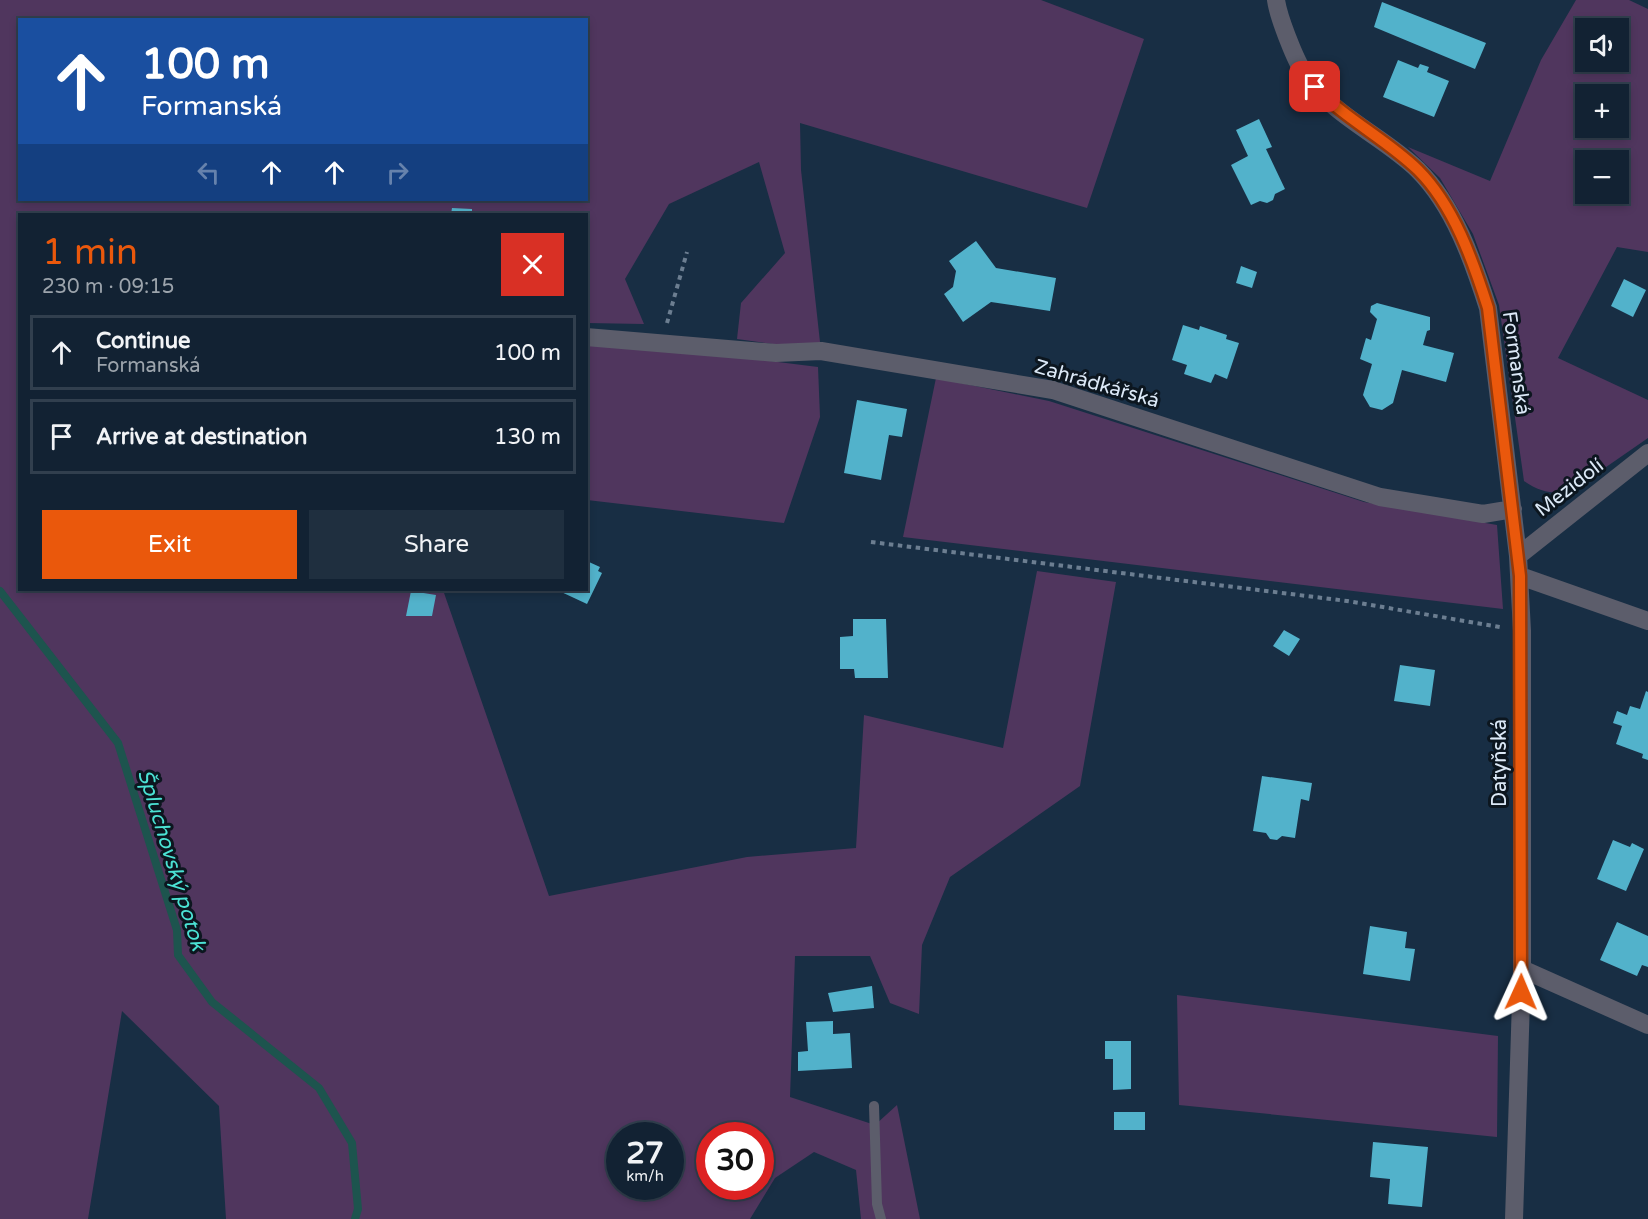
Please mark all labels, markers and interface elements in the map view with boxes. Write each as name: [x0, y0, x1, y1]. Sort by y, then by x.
map controls: [1575, 18, 1629, 204]
button: sound: [1575, 18, 1629, 72]
text: 100 m: [141, 39, 270, 90]
icon: ahead: [42, 42, 120, 120]
pin: [1289, 61, 1340, 112]
icon: arrive: [1298, 70, 1331, 103]
button: +: [1575, 84, 1629, 138]
text: Formanská: [141, 90, 282, 123]
button: −: [1575, 150, 1629, 204]
icon: left: [192, 156, 225, 189]
icon: ahead: [255, 156, 288, 189]
icon: ahead: [318, 156, 351, 189]
icon: right: [381, 156, 414, 189]
text: 1 min: [42, 231, 138, 274]
button: close: [501, 233, 564, 296]
text: 230 m · 09:15: [42, 275, 174, 299]
street label: Formanská: [1497, 310, 1535, 417]
text: Continue: [96, 328, 191, 354]
icon: ahead: [45, 336, 78, 369]
text: 100 m: [494, 340, 561, 366]
text: Formanská: [96, 354, 201, 378]
street label: Zahrádkářská: [1031, 355, 1162, 413]
icon: arrive: [45, 420, 78, 453]
text: Arrive at destination: [96, 424, 307, 450]
text: 130 m: [494, 424, 561, 450]
street label: Mezidolí: [1531, 454, 1609, 522]
button: Exit: [42, 510, 297, 579]
button: Share: [309, 510, 564, 579]
street label: Datyňská: [1488, 719, 1512, 807]
water label: Špluchovský potok: [132, 767, 211, 955]
position arrow: [1489, 960, 1553, 1024]
speed limit sign: 30: [696, 1122, 774, 1200]
text: 27: [626, 1135, 664, 1172]
text: km/h: [626, 1167, 664, 1185]

